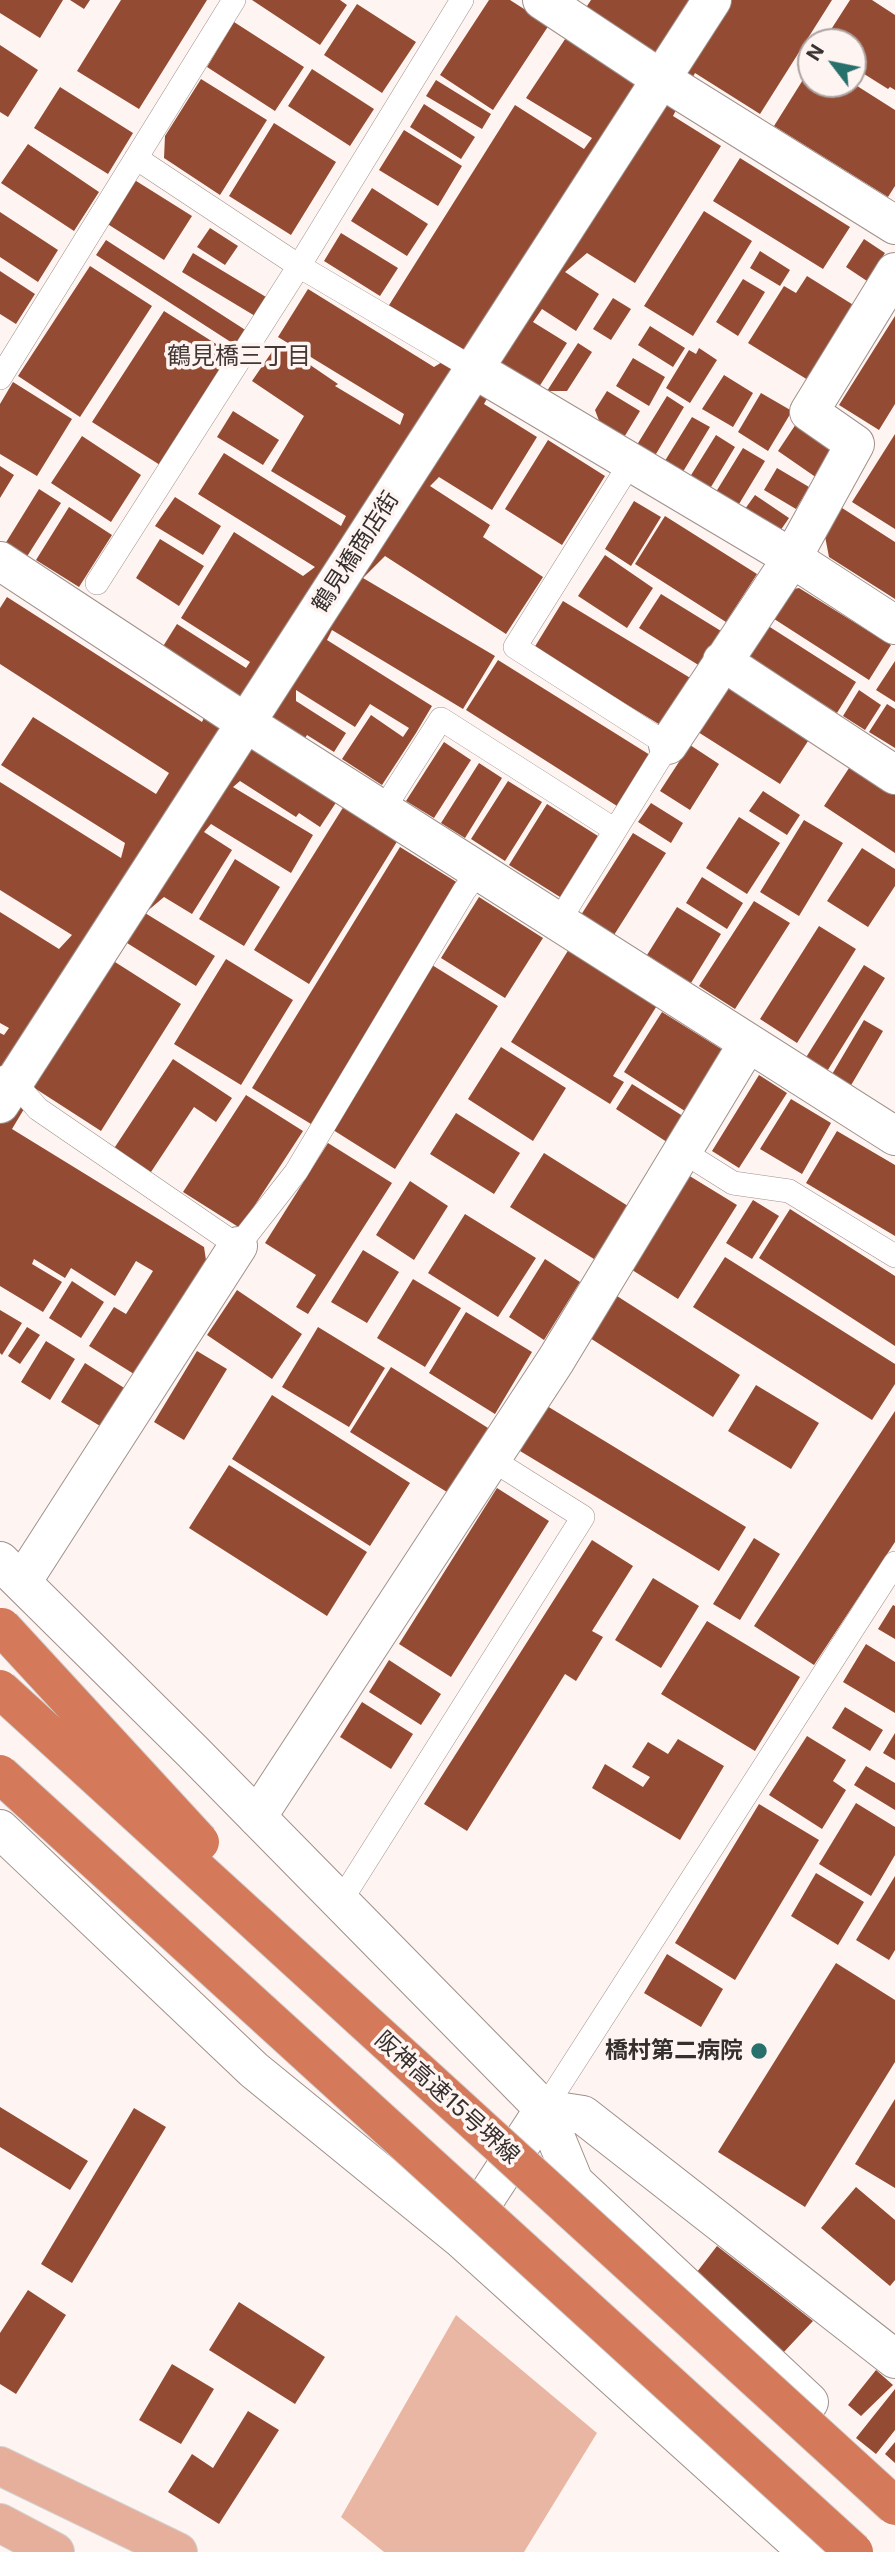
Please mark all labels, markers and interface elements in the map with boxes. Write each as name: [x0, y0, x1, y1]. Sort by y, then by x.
north arrow: [797, 28, 867, 98]
text: N: [802, 40, 829, 65]
district label: 鶴見橋三丁目: [167, 343, 311, 371]
street label: 鶴見橋商店街: [307, 487, 405, 617]
street label: 阪神高速15号堺線: [369, 2026, 525, 2170]
place label: 橋村第二病院: [605, 2037, 743, 2065]
marker: 橋村第二病院: [749, 2041, 769, 2061]

